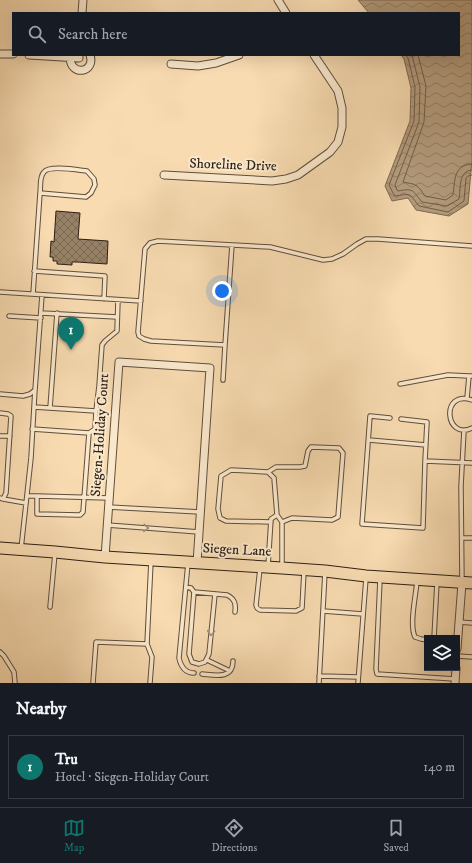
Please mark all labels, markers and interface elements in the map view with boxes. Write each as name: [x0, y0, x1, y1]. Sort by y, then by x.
search box: [12, 12, 460, 56]
icon: search: [26, 23, 48, 45]
text: Search here: [58, 25, 127, 44]
street label: Shoreline Drive: [189, 154, 277, 176]
your location: [212, 281, 232, 301]
pin: 1: [58, 317, 84, 350]
street label: Siegen-Holiday Court: [87, 372, 113, 497]
one-way arrow: [143, 524, 149, 532]
street label: Siegen Lane: [202, 539, 272, 561]
one-way arrow: [207, 630, 216, 636]
map controls: [424, 635, 460, 671]
button: layers: [424, 635, 460, 671]
text: Nearby: [16, 698, 66, 720]
text: Tru: [55, 750, 78, 769]
text: 1: [28, 759, 32, 775]
text: 140 m: [423, 759, 455, 775]
text: Hotel · Siegen-Holiday Court: [55, 769, 209, 785]
tab: Map: [63, 817, 85, 855]
tab: Directions: [212, 817, 257, 855]
tab: Saved: [384, 817, 409, 855]

